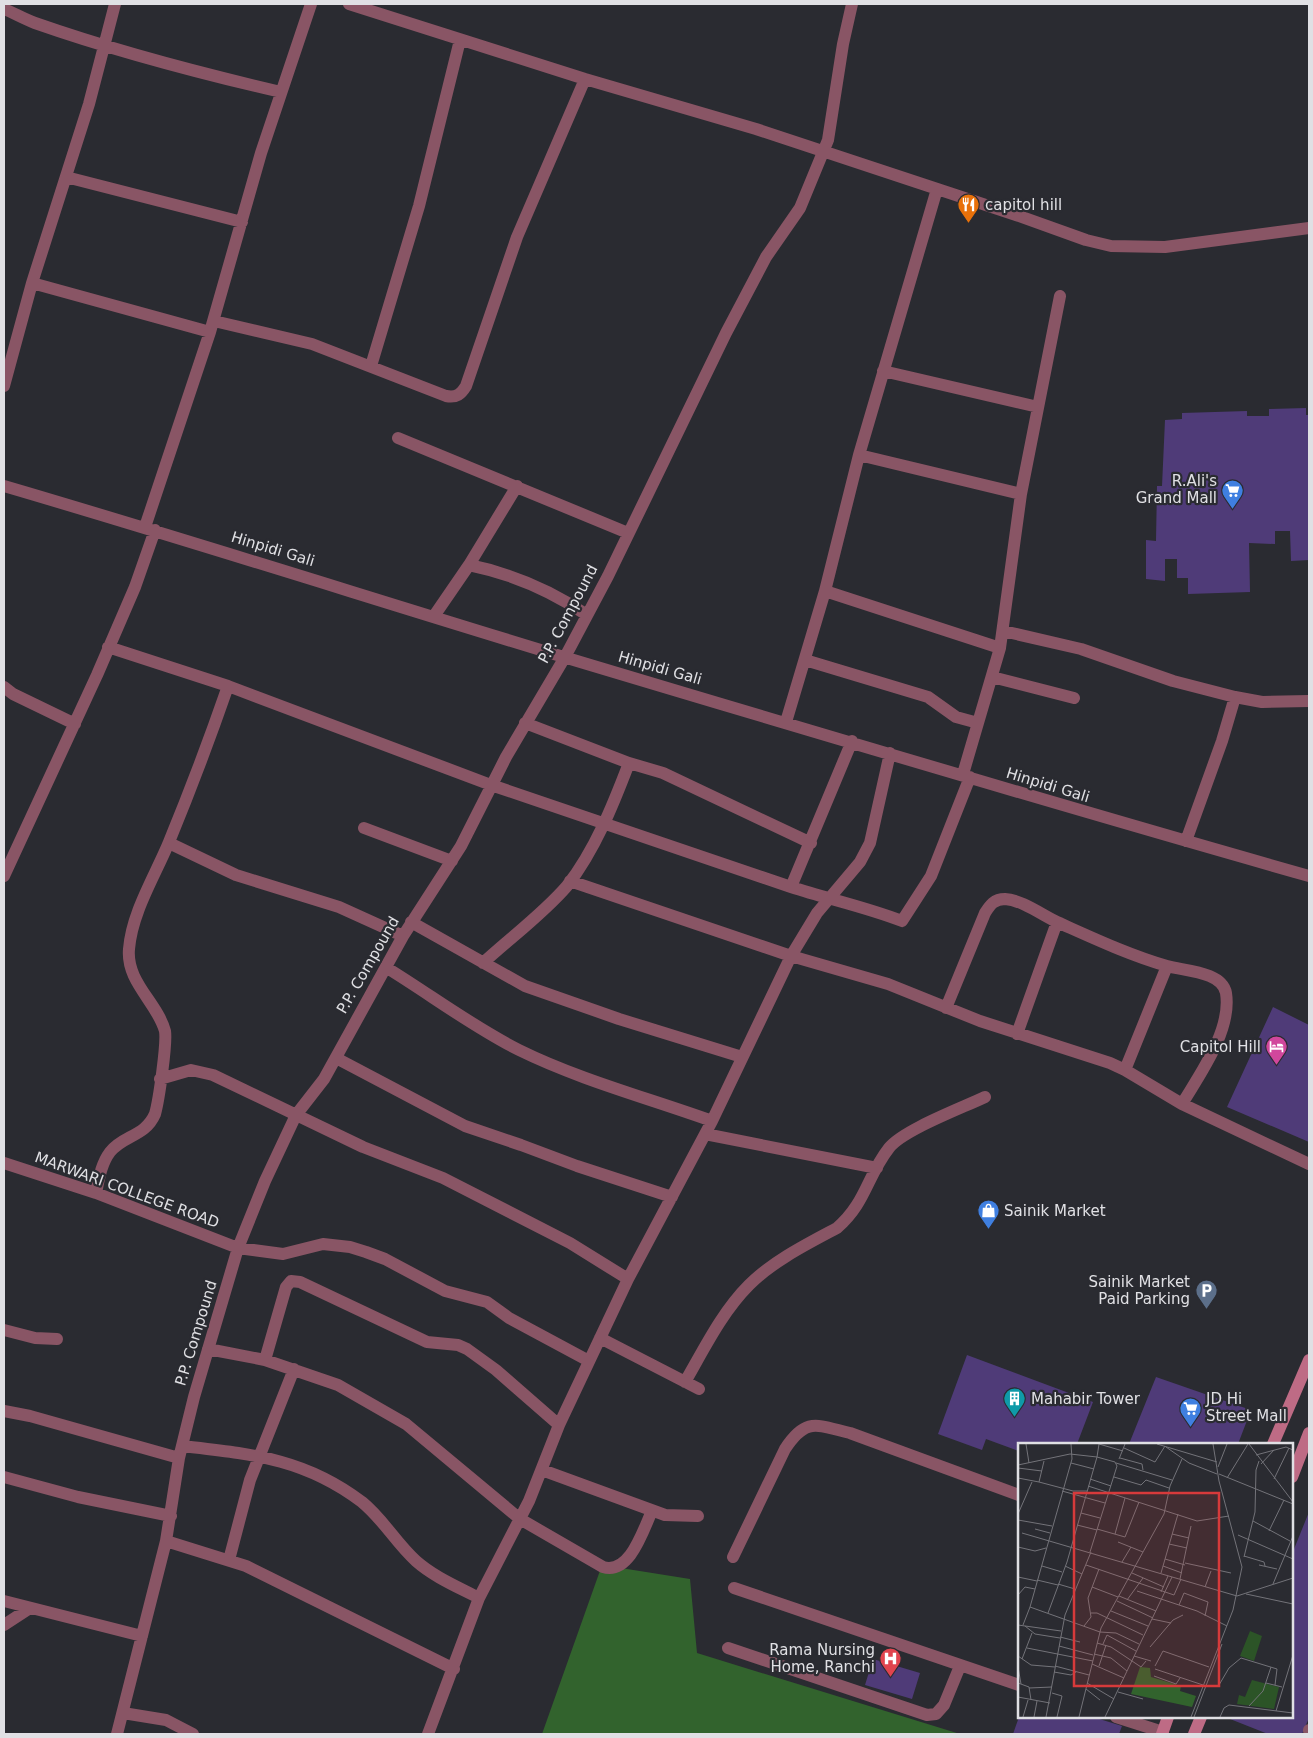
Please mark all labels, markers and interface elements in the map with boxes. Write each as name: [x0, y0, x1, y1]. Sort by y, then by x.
restaurant icon: capitol hill: [957, 193, 981, 224]
place label: capitol hill: [985, 196, 1062, 214]
place label: R.Ali's Grand Mall: [1136, 472, 1217, 507]
supermarket icon: R.Ali's Grand Mall: [1221, 478, 1245, 509]
street label: Hinpidi Gali: [229, 528, 317, 570]
street label: P.P. Compound: [534, 562, 602, 666]
street label: Hinpidi Gali: [616, 647, 704, 689]
street label: Hinpidi Gali: [1004, 764, 1092, 806]
street label: P.P. Compound: [333, 913, 403, 1017]
hotel icon: Capitol Hill: [1265, 1035, 1289, 1066]
place label: Capitol Hill: [1180, 1038, 1261, 1056]
street label: MARWARI COLLEGE ROAD: [32, 1148, 222, 1232]
shop icon: Sainik Market: [976, 1199, 1000, 1230]
place label: Sainik Market: [1004, 1202, 1106, 1220]
place label: Sainik Market Paid Parking: [1088, 1273, 1190, 1308]
street label: P.P. Compound: [171, 1278, 221, 1388]
parking icon: Sainik Market Paid Parking: [1194, 1279, 1218, 1310]
building icon: Mahabir Tower: [1003, 1387, 1027, 1418]
place label: Mahabir Tower: [1031, 1390, 1141, 1408]
place label: JD Hi Street Mall: [1205, 1390, 1287, 1425]
supermarket icon: JD Hi Street Mall: [1178, 1396, 1202, 1427]
inset map: [1018, 1443, 1293, 1718]
place label: Rama Nursing Home, Ranchi: [769, 1641, 875, 1676]
hospital icon: Rama Nursing Home, Ranchi: [879, 1647, 903, 1678]

